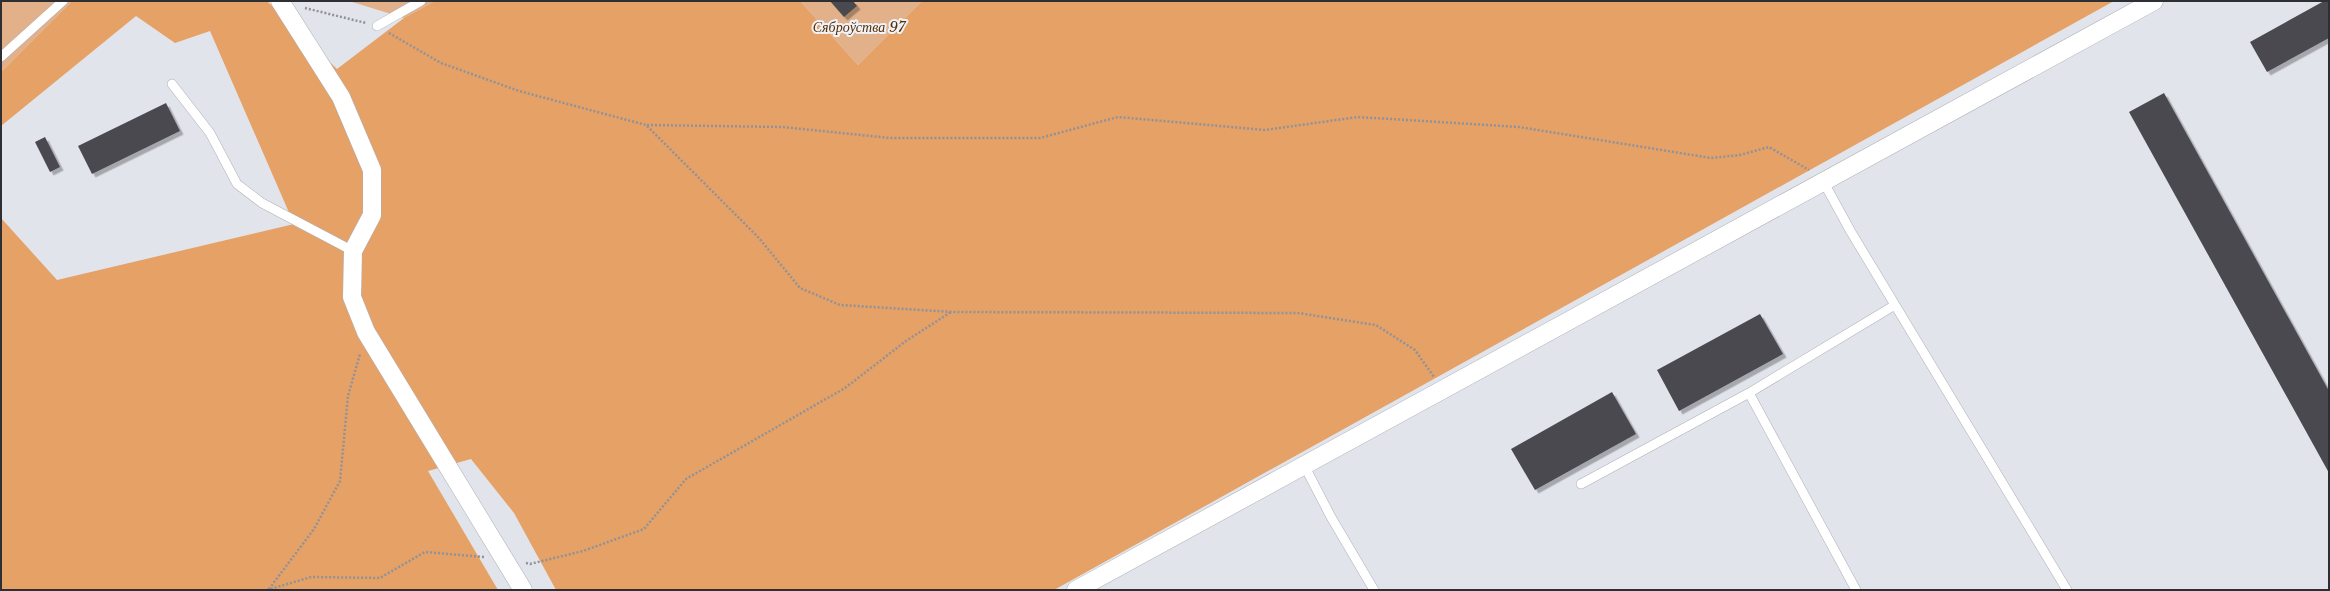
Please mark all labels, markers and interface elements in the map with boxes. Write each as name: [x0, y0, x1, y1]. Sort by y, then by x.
park label: Сяброўства 97: [813, 18, 907, 36]

